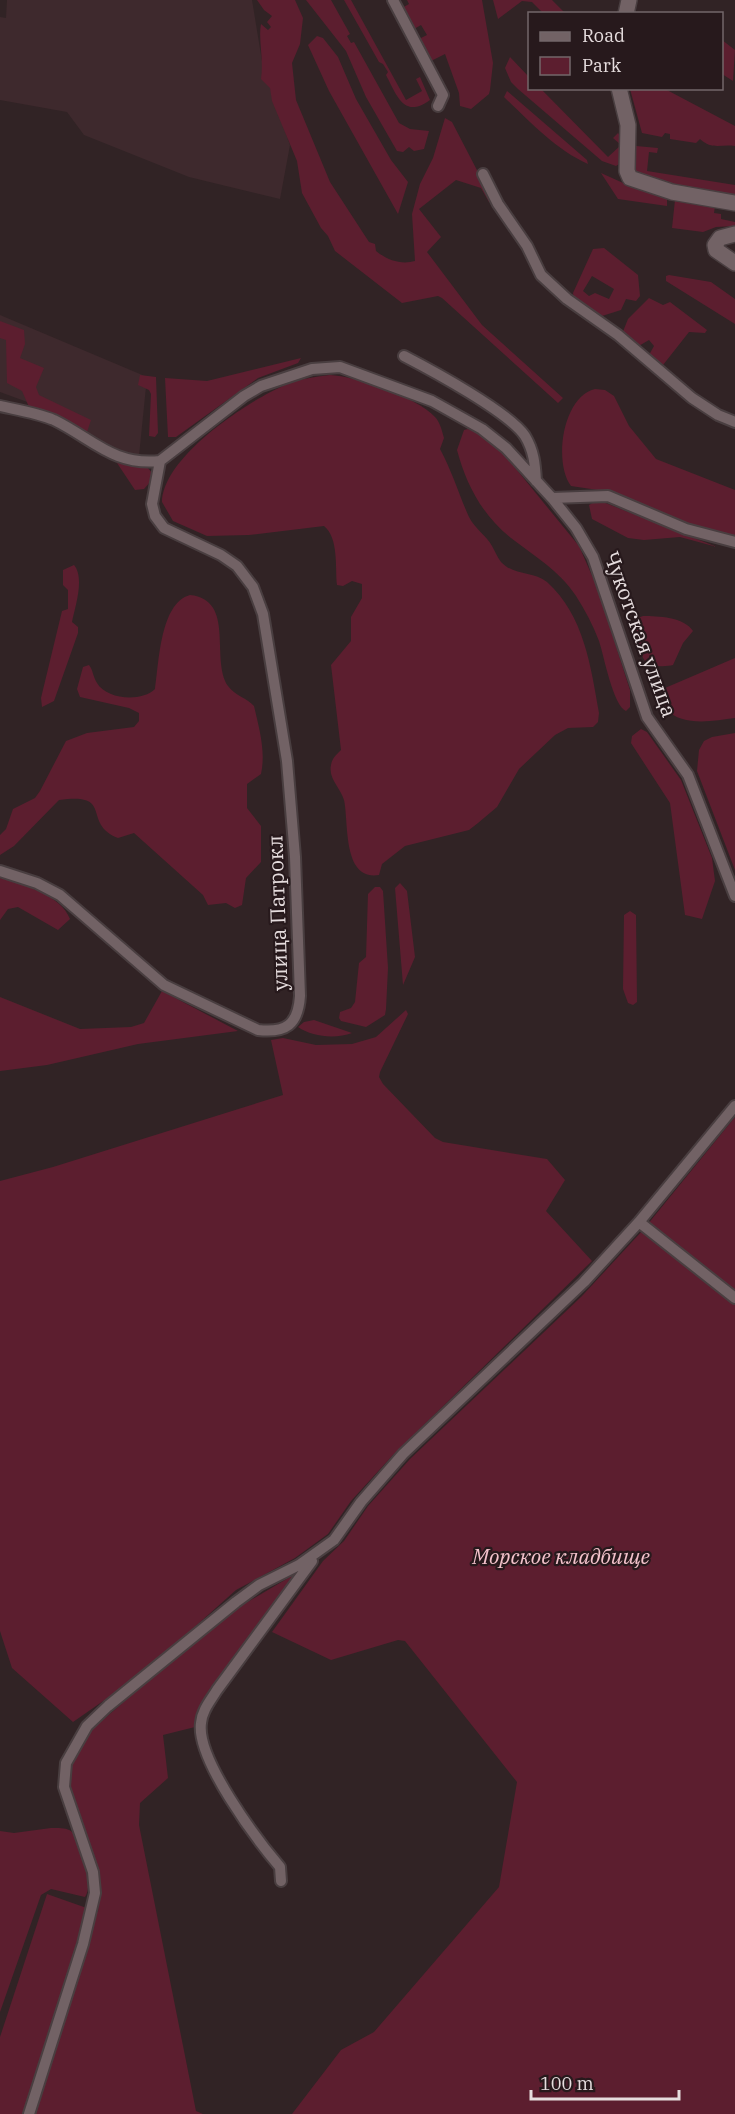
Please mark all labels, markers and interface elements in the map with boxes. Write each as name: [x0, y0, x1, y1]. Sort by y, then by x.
legend: [528, 12, 723, 90]
text: Road: [582, 24, 625, 47]
text: Park: [582, 54, 622, 77]
street label: Чукотская улица: [598, 547, 684, 721]
street label: улица Патрокл: [260, 835, 294, 991]
park label: Морское кладбище: [471, 1542, 650, 1570]
scale bar: [531, 2063, 680, 2101]
text: 100 m: [540, 2072, 594, 2095]

